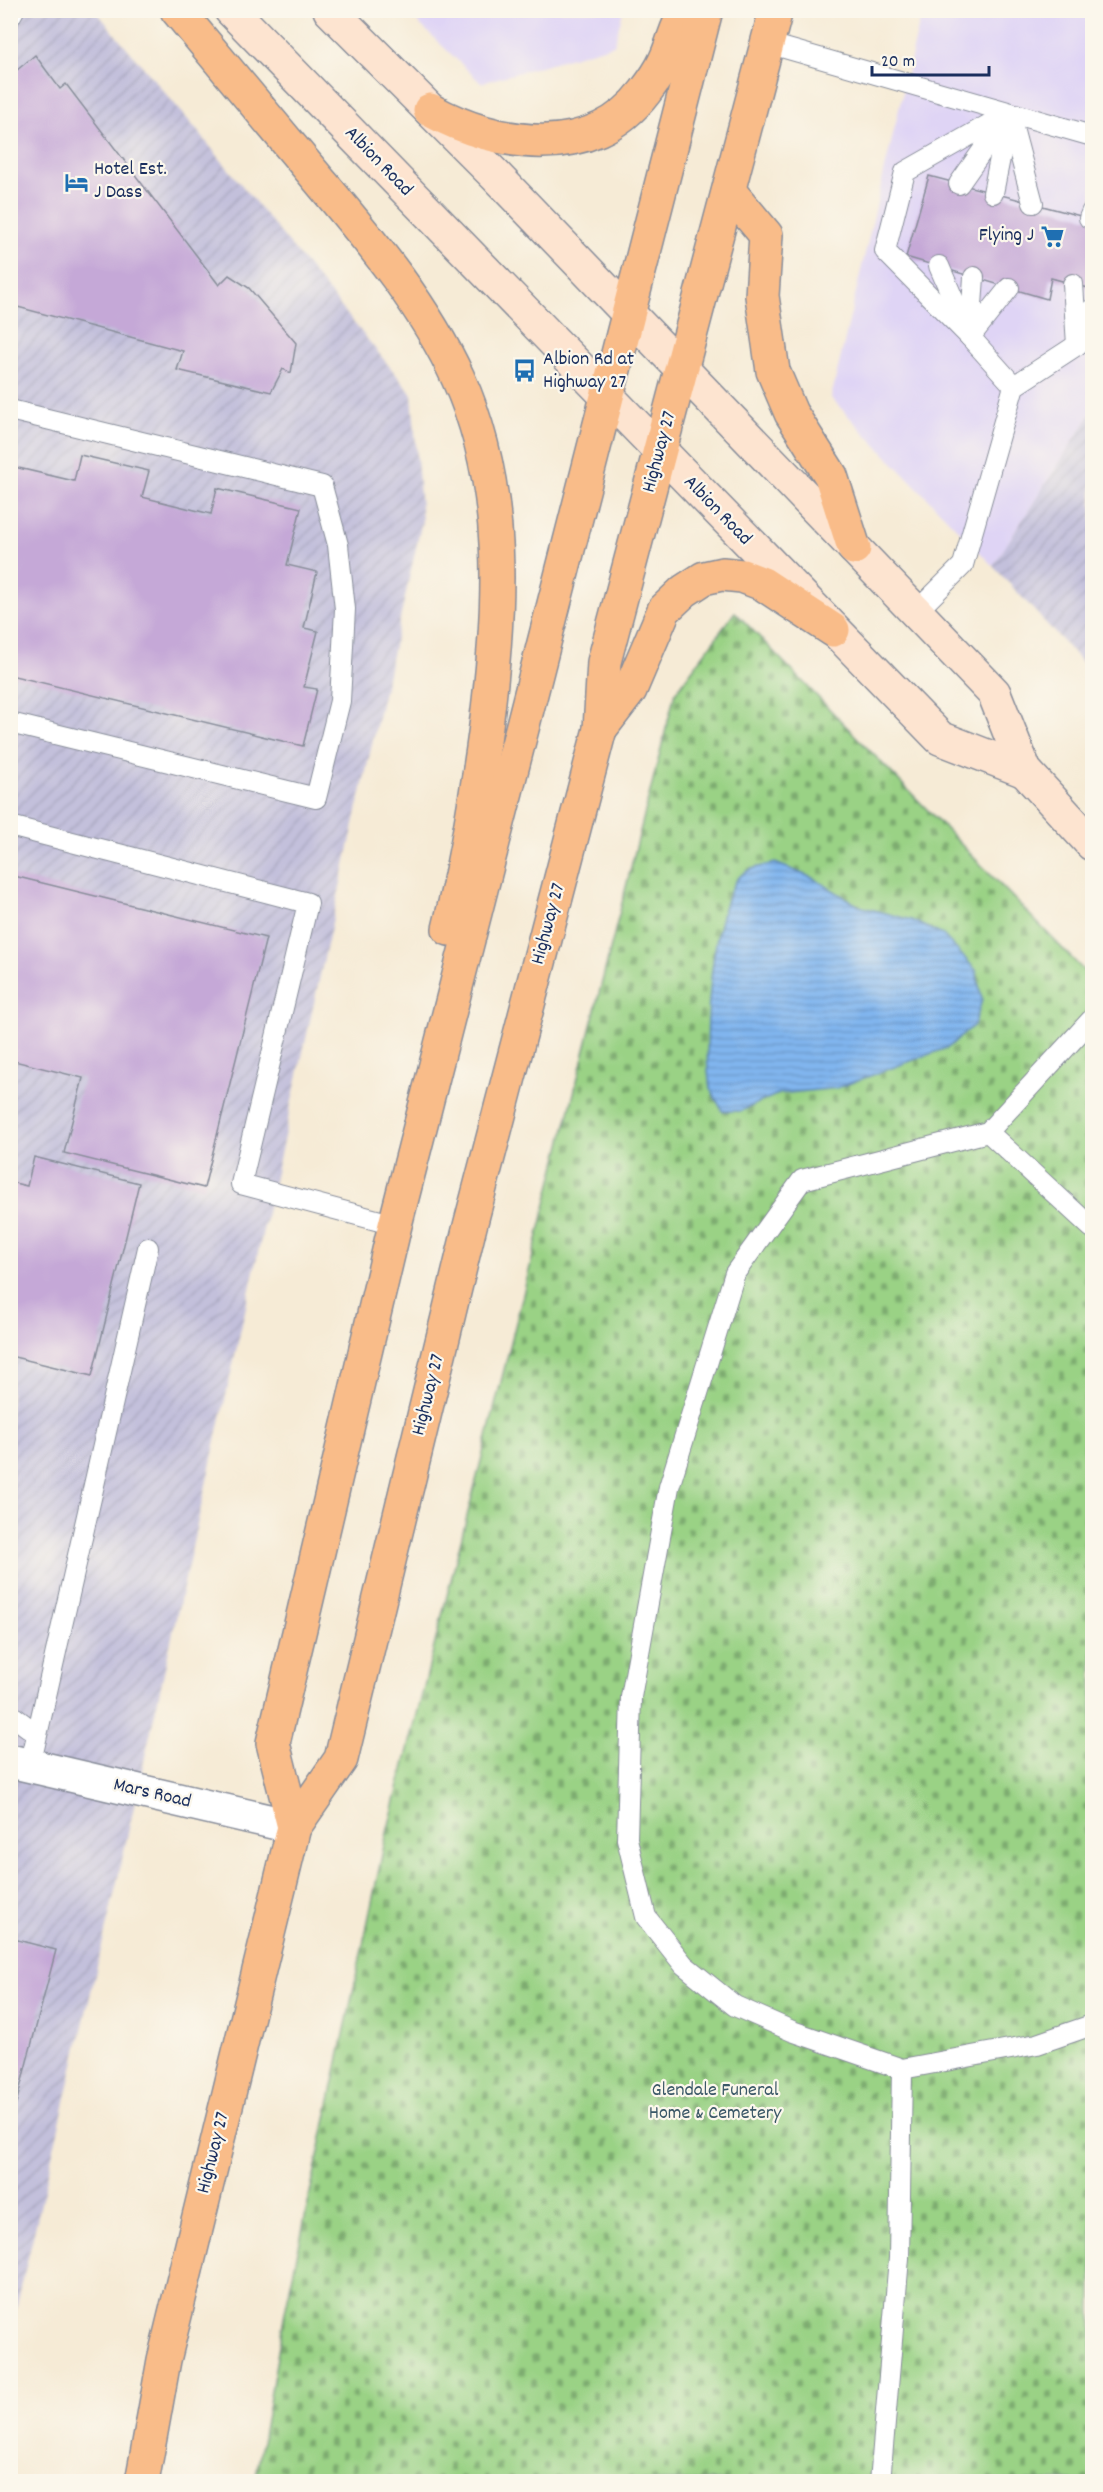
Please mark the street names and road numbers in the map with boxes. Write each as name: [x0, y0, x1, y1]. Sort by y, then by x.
street label: Albion Road: [337, 121, 419, 203]
street label: Highway 27: [636, 408, 684, 496]
street label: Albion Road: [676, 470, 758, 552]
street label: Highway 27: [525, 880, 573, 968]
street label: Highway 27: [405, 1351, 453, 1439]
street label: Mars Road: [110, 1771, 194, 1817]
street label: Highway 27: [190, 2109, 238, 2197]

